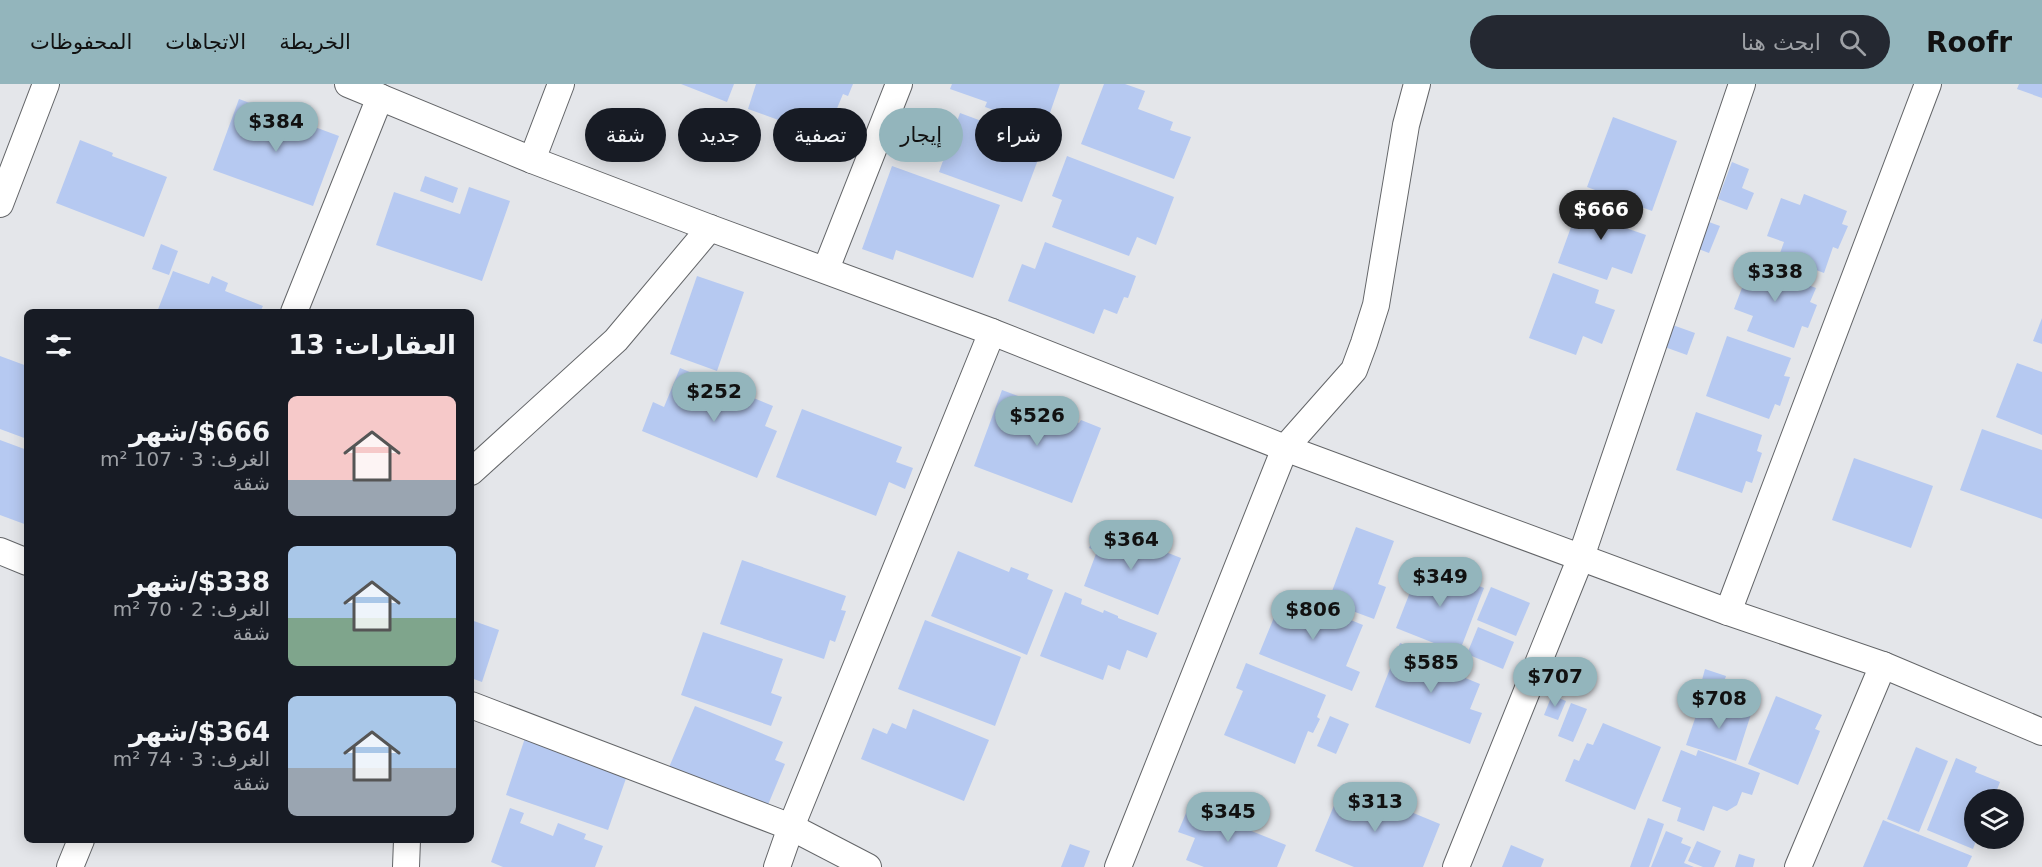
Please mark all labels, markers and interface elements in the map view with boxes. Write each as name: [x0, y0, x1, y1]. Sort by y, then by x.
search box: [1470, 15, 1890, 69]
icon: search: [1836, 26, 1869, 59]
text: Roofr: [1926, 26, 2012, 59]
text: المحفوظات: [30, 30, 132, 54]
text: الاتجاهات: [165, 30, 246, 54]
text: الخريطة: [279, 30, 351, 54]
text: ابحث هنا: [1741, 30, 1821, 55]
pin: $384: [240, 102, 312, 153]
chip: شقة: [585, 108, 666, 162]
chip: جديد: [678, 108, 761, 162]
chip: تصفية: [773, 108, 867, 162]
chip: إيجار: [879, 108, 963, 162]
chip: شراء: [975, 108, 1062, 162]
text: $384: [248, 109, 304, 133]
pin: $666: [1565, 190, 1637, 241]
text: $666: [1573, 197, 1629, 221]
pin: $338: [1739, 252, 1811, 303]
text: $338: [1747, 259, 1803, 283]
icon: filters: [42, 329, 75, 362]
text: العقارات: 13: [289, 330, 456, 360]
pin: $252: [678, 372, 750, 423]
text: $252: [686, 379, 742, 403]
pin: $526: [1001, 396, 1073, 447]
text: $526: [1009, 403, 1065, 427]
text: $666/شهر: [129, 417, 270, 447]
icon: home: [336, 420, 408, 492]
text: الغرف: 3 · 107 m²: [100, 447, 270, 471]
text: شقة: [232, 471, 270, 495]
pin: $364: [1095, 520, 1167, 571]
text: $364: [1103, 527, 1159, 551]
pin: $349: [1404, 557, 1476, 608]
text: $349: [1412, 564, 1468, 588]
text: $338/شهر: [129, 567, 270, 597]
icon: home: [336, 570, 408, 642]
pin: $806: [1277, 590, 1349, 641]
text: الغرف: 2 · 70 m²: [113, 597, 270, 621]
text: $806: [1285, 597, 1341, 621]
text: شقة: [232, 621, 270, 645]
pin: $585: [1395, 643, 1467, 694]
text: $585: [1403, 650, 1459, 674]
pin: $707: [1519, 657, 1591, 708]
text: $707: [1527, 664, 1583, 688]
pin: $708: [1683, 679, 1755, 730]
text: $708: [1691, 686, 1747, 710]
text: $364/شهر: [129, 717, 270, 747]
icon: home: [336, 720, 408, 792]
text: الغرف: 3 · 74 m²: [113, 747, 270, 771]
text: شقة: [232, 771, 270, 795]
pin: $313: [1339, 782, 1411, 833]
text: $313: [1347, 789, 1403, 813]
map controls: [1964, 789, 2024, 849]
button: layers: [1964, 789, 2024, 849]
pin: $345: [1192, 792, 1264, 843]
text: $345: [1200, 799, 1256, 823]

